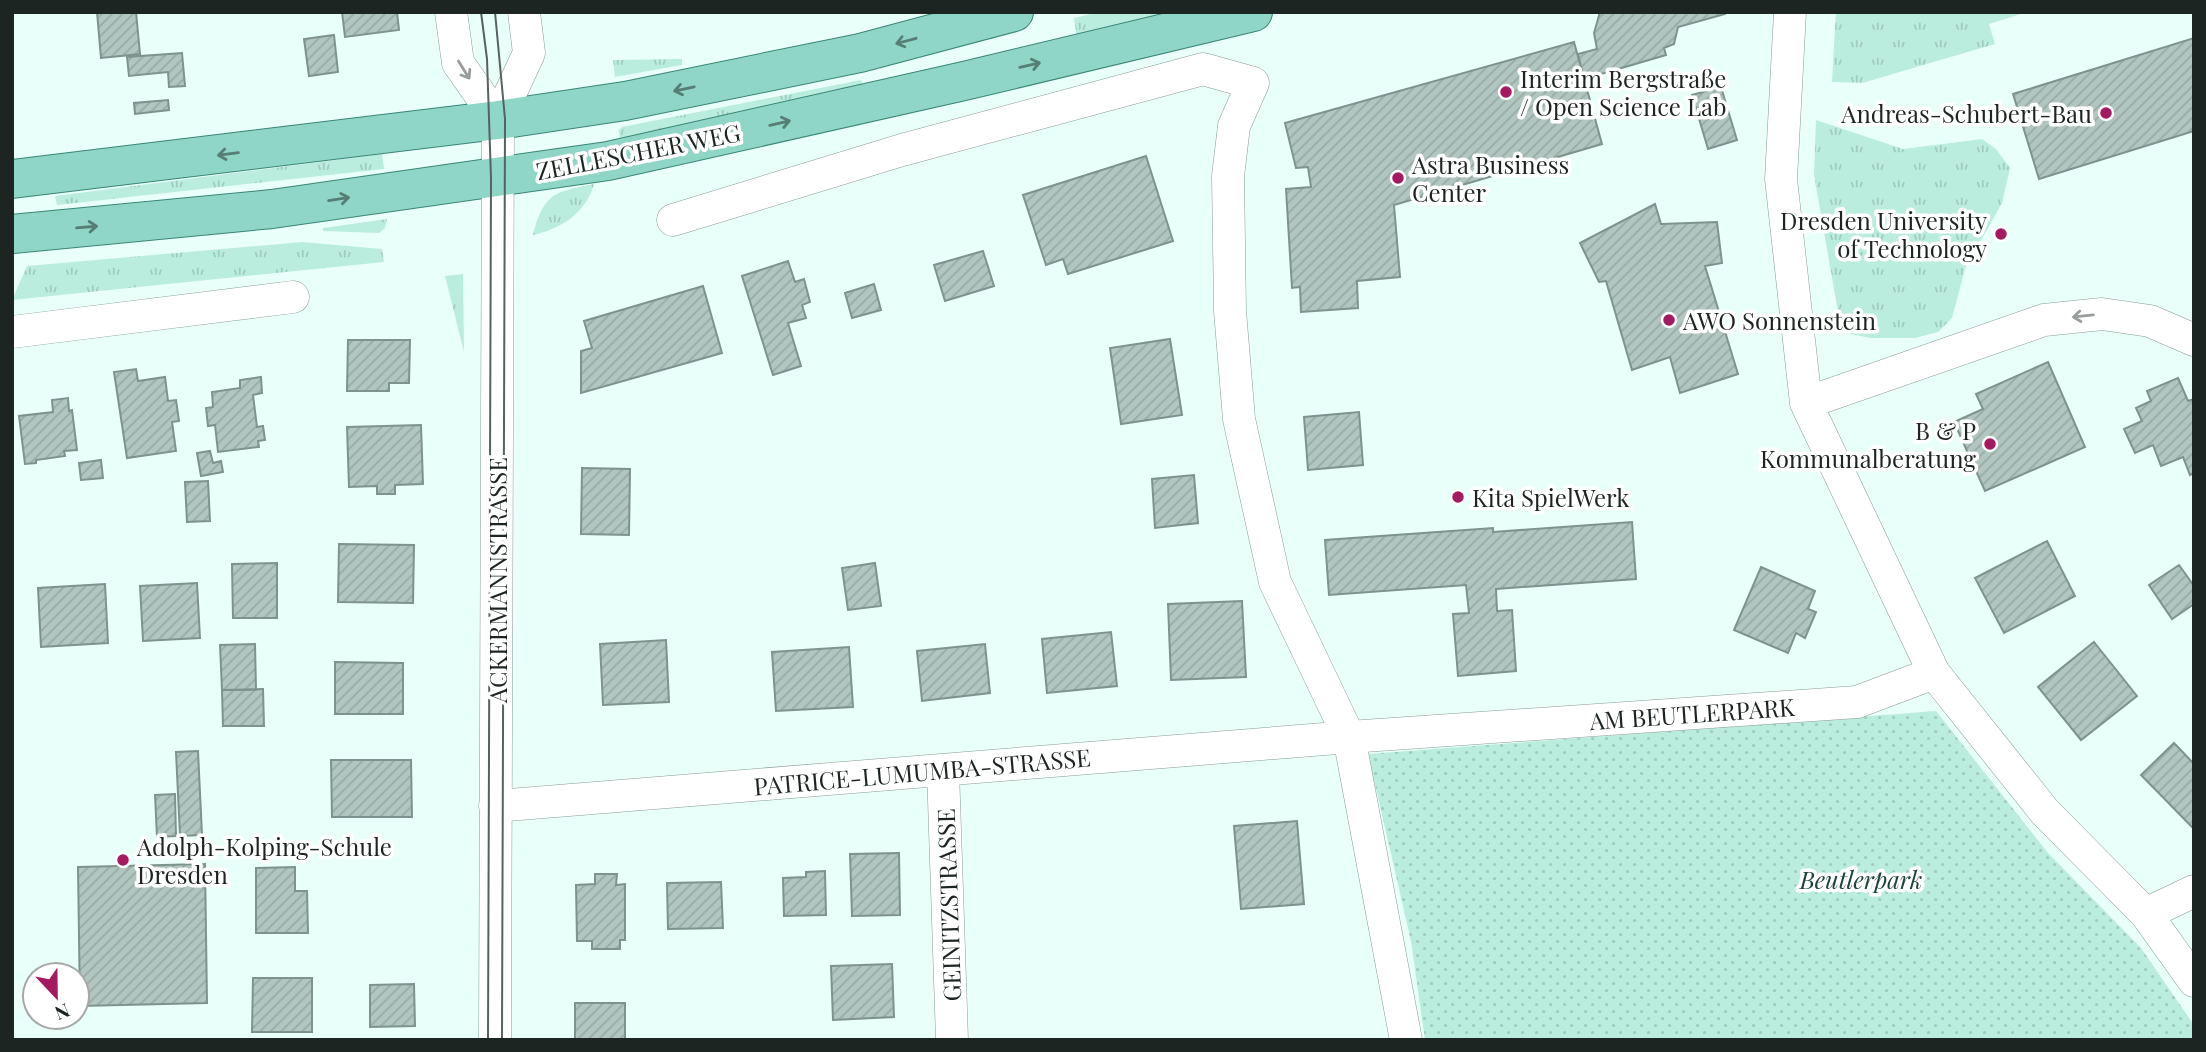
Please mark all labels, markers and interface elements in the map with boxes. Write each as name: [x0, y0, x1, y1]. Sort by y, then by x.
one-way arrow: [895, 35, 917, 48]
one-way arrow: [1019, 58, 1041, 71]
one-way arrow: [457, 60, 471, 80]
place label: Interim Bergstraße / Open Science Lab: [1520, 62, 1727, 122]
one-way arrow: [673, 82, 696, 96]
marker: Interim Bergstraße / Open Science Lab: [1498, 84, 1514, 100]
place label: Andreas-Schubert-Bau: [1840, 97, 2092, 129]
marker: Andreas-Schubert-Bau: [2098, 105, 2114, 121]
street label: ZELLESCHER WEG: [533, 115, 743, 187]
one-way arrow: [768, 116, 791, 129]
one-way arrow: [217, 148, 239, 161]
place label: Astra Business Center: [1411, 148, 1569, 208]
marker: Astra Business Center: [1390, 170, 1406, 186]
one-way arrow: [327, 192, 350, 205]
place label: Dresden University of Technology: [1780, 204, 1987, 264]
one-way arrow: [75, 220, 98, 233]
marker: Dresden University of Technology: [1993, 226, 2009, 242]
place label: AWO Sonnenstein: [1682, 304, 1876, 336]
one-way arrow: [2072, 310, 2094, 323]
marker: AWO Sonnenstein: [1661, 312, 1677, 328]
place label: B & P Kommunalberatung: [1760, 414, 1976, 474]
marker: B & P Kommunalberatung: [1982, 436, 1998, 452]
street label: ACKERMANNSTRASSE: [481, 457, 513, 704]
place label: Kita SpielWerk: [1472, 481, 1630, 513]
marker: Kita SpielWerk: [1450, 489, 1466, 505]
street label: AM BEUTLERPARK: [1587, 690, 1796, 736]
street label: PATRICE-LUMUMBA-STRASSE: [752, 740, 1092, 802]
street label: GEINITZSTRASSE: [929, 808, 967, 1002]
place label: Adolph-Kolping-Schule Dresden: [136, 830, 392, 890]
marker: Adolph-Kolping-Schule Dresden: [115, 852, 131, 868]
park label: Beutlerpark: [1799, 863, 1922, 895]
north arrow: [21, 961, 91, 1031]
text: N: [51, 998, 74, 1027]

